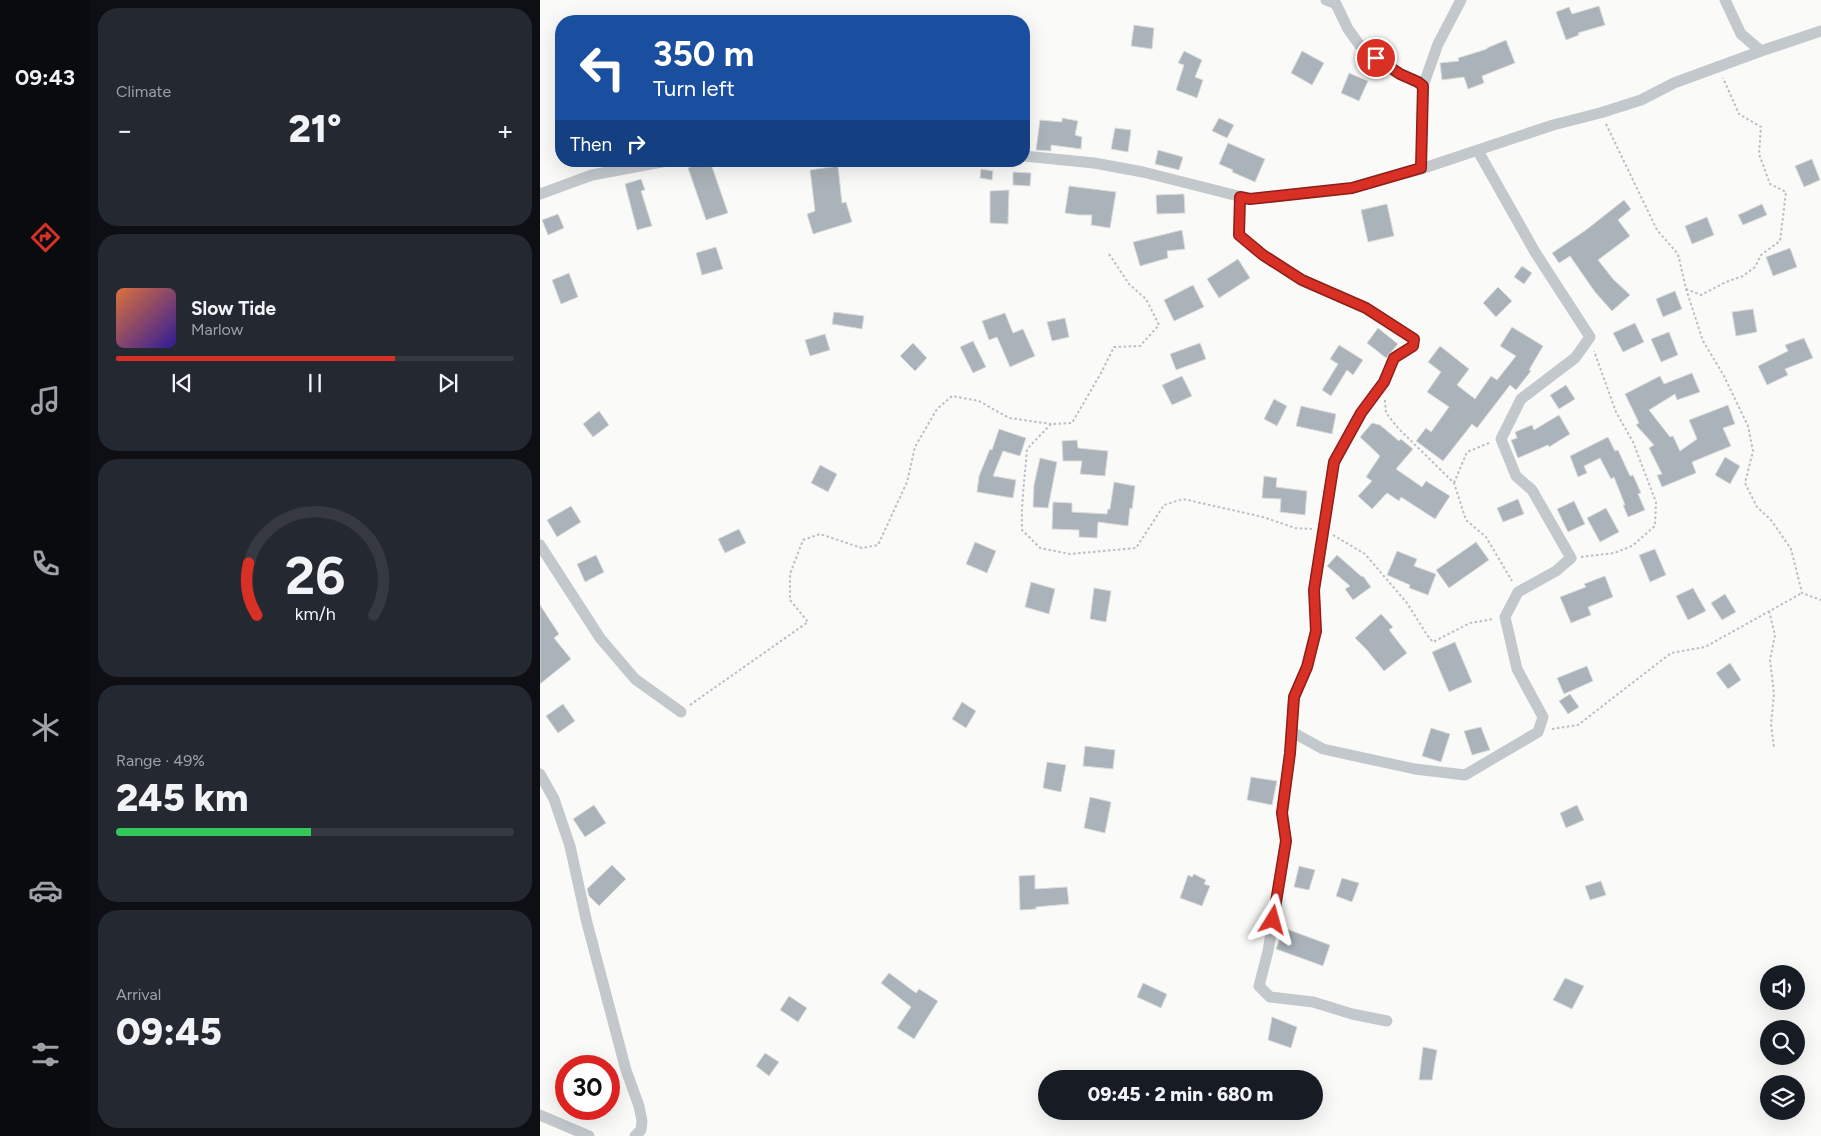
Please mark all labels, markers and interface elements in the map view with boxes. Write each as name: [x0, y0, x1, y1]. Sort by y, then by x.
text: 350 m: [653, 33, 754, 75]
icon: left: [570, 35, 635, 100]
pin: [1355, 37, 1397, 79]
icon: arrive: [1362, 44, 1390, 72]
text: 09:43: [15, 64, 75, 91]
text: Turn left: [653, 75, 735, 102]
text: Climate: [116, 82, 171, 101]
text: 21°: [288, 106, 342, 152]
text: −: [116, 113, 133, 147]
text: +: [497, 113, 514, 147]
icon: right: [622, 130, 650, 158]
text: Then: [570, 133, 612, 156]
icon: directions: [28, 220, 63, 255]
text: Slow Tide: [191, 297, 276, 320]
text: Marlow: [191, 320, 243, 339]
icon: previous: [168, 369, 196, 397]
icon: pause: [301, 369, 329, 397]
icon: next: [434, 369, 462, 397]
icon: music: [28, 383, 63, 418]
text: 26: [285, 545, 345, 607]
icon: phone: [28, 546, 63, 581]
text: km/h: [295, 603, 335, 624]
icon: climate: [28, 710, 63, 745]
text: Range · 49%: [116, 751, 205, 770]
text: 245 km: [116, 775, 249, 821]
icon: car: [28, 873, 63, 908]
position arrow: [1246, 893, 1298, 945]
map controls: [1760, 965, 1805, 1120]
button: sound: [1760, 965, 1805, 1010]
text: Arrival: [116, 985, 161, 1004]
text: 09:45: [116, 1009, 222, 1055]
button: search: [1760, 1020, 1805, 1065]
icon: filters: [28, 1037, 63, 1072]
speed limit sign: 30: [555, 1055, 620, 1120]
button: layers: [1760, 1075, 1805, 1120]
text: 09:45 · 2 min · 680 m: [1088, 1083, 1273, 1106]

